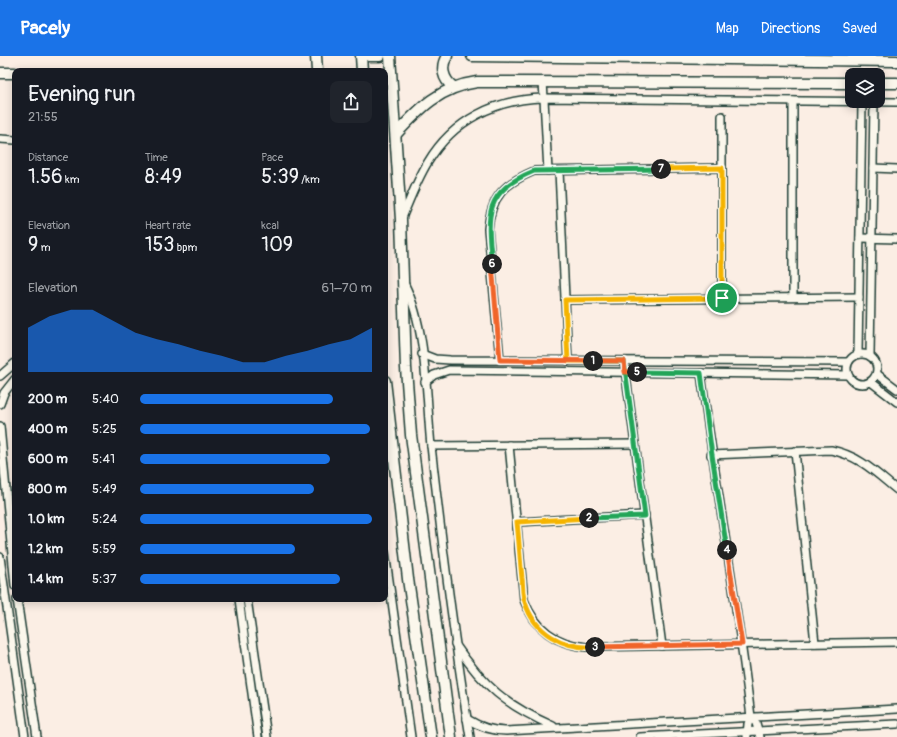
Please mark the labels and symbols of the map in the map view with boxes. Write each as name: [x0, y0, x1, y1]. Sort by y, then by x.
pin: 7: [651, 159, 671, 179]
pin: 6: [482, 254, 502, 274]
pin: [705, 281, 739, 315]
pin: 1: [583, 351, 603, 371]
pin: 5: [627, 362, 647, 382]
pin: 2: [579, 508, 599, 528]
pin: 4: [717, 540, 737, 560]
pin: 3: [585, 637, 605, 657]

